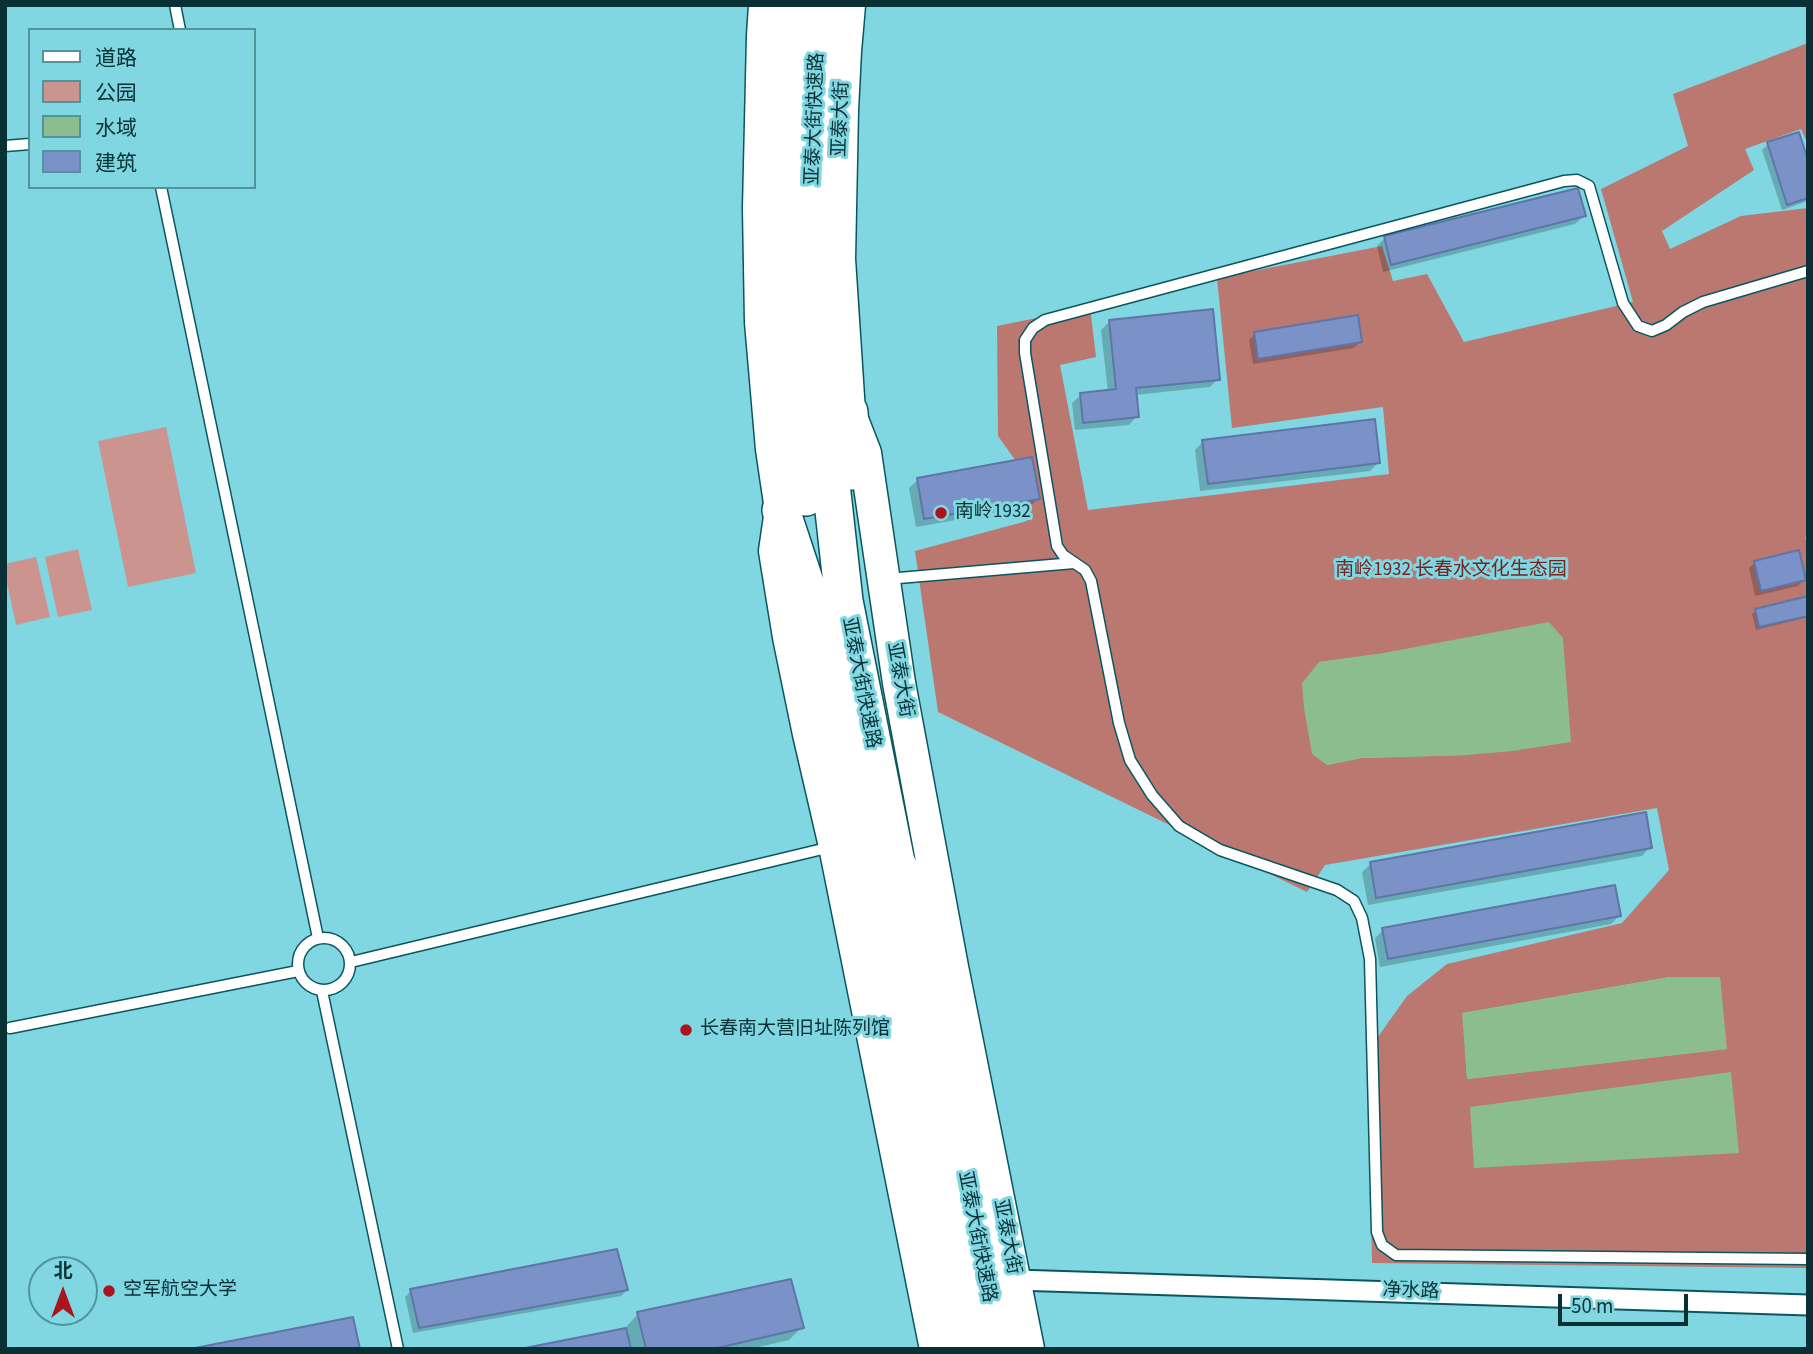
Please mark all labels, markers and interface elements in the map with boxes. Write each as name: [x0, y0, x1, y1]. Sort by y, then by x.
legend: [28, 28, 256, 189]
text: 道路: [95, 43, 137, 73]
street label: 亚泰大街快速路: [802, 52, 830, 186]
text: 公园: [95, 78, 137, 108]
street label: 亚泰大街: [829, 81, 855, 157]
text: 水域: [95, 113, 137, 143]
text: 建筑: [95, 148, 137, 178]
place label: 南岭1932: [955, 502, 1031, 524]
marker: 南岭1932: [933, 505, 949, 521]
park label: 南岭1932 长春水文化生态园: [1335, 560, 1567, 582]
street label: 亚泰大街快速路: [836, 616, 884, 750]
street label: 亚泰大街: [881, 641, 917, 719]
place label: 长春南大营旧址陈列馆: [700, 1019, 890, 1041]
marker: 长春南大营旧址陈列馆: [678, 1022, 694, 1038]
street label: 亚泰大街快速路: [952, 1170, 1000, 1304]
street label: 亚泰大街: [988, 1198, 1024, 1276]
north arrow: [28, 1256, 98, 1326]
text: 北: [53, 1258, 73, 1285]
place label: 空军航空大学: [123, 1280, 237, 1302]
street label: 净水路: [1382, 1280, 1440, 1304]
scale bar: [1561, 1280, 1690, 1324]
marker: 空军航空大学: [101, 1283, 117, 1299]
text: 50 m: [1571, 1291, 1613, 1321]

